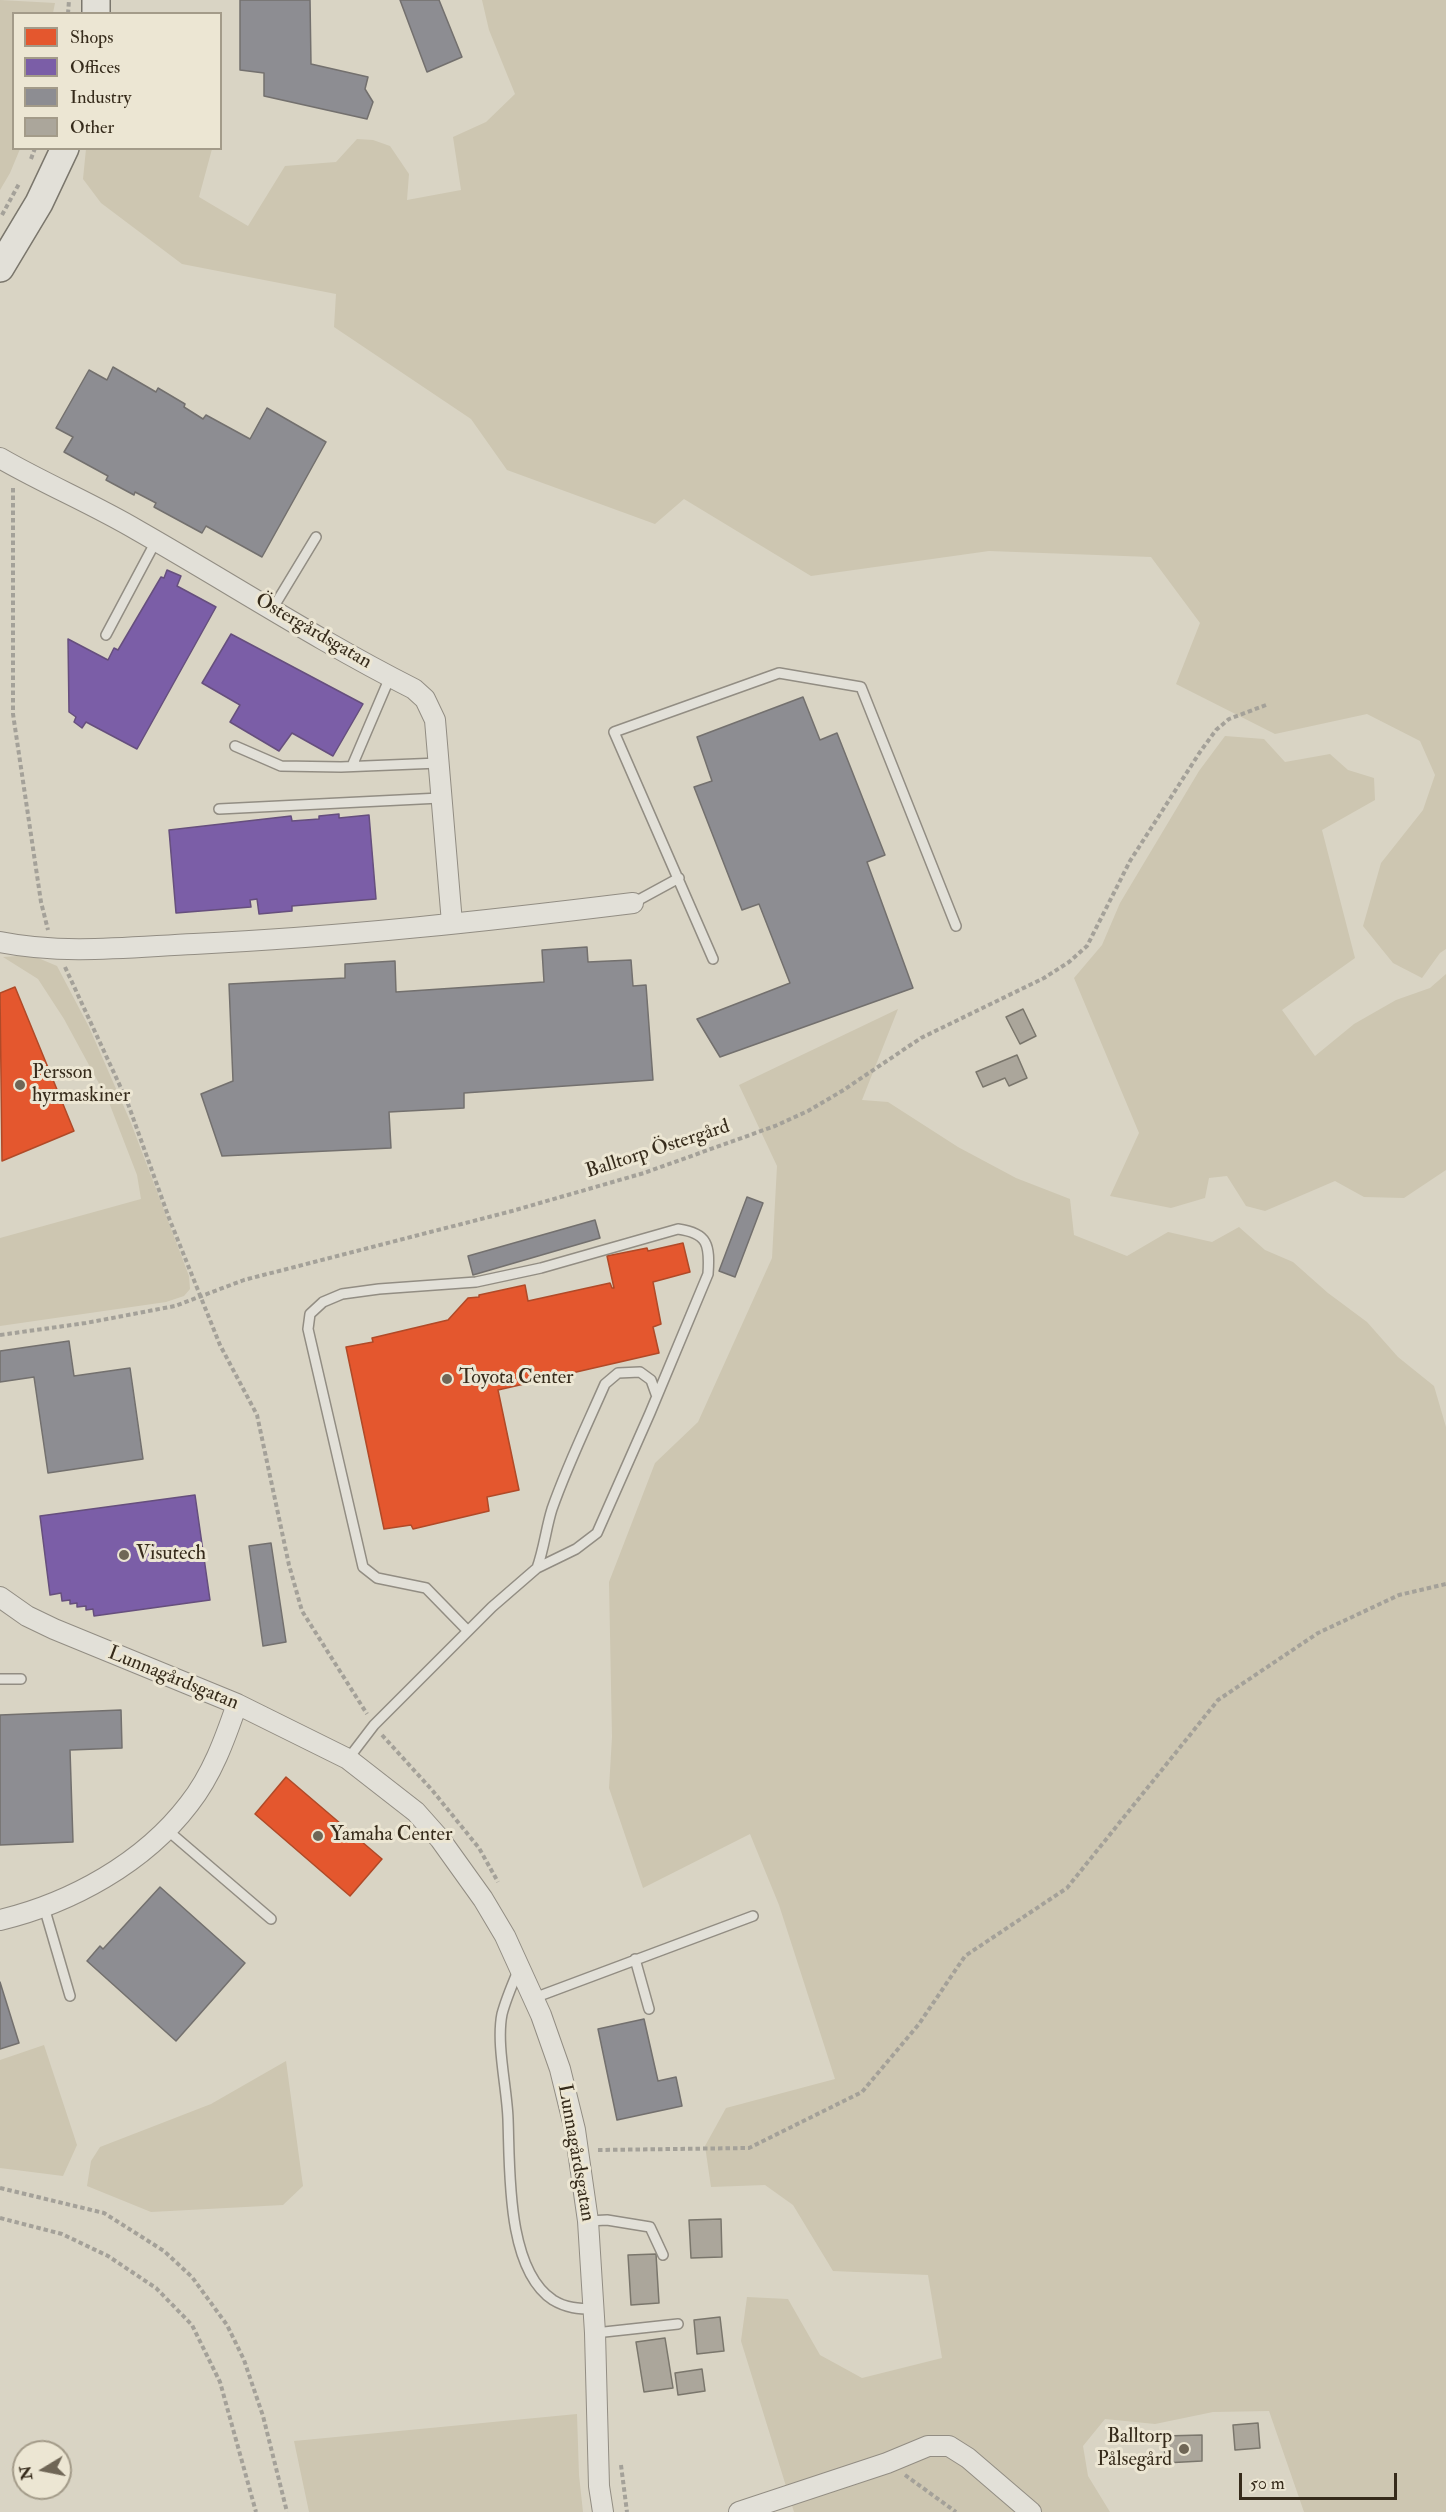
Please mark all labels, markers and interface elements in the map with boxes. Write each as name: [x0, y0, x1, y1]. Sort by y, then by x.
legend: [12, 12, 222, 150]
text: Shops: [70, 26, 113, 49]
text: Offices: [70, 56, 120, 79]
text: Industry: [70, 86, 131, 109]
text: Other: [70, 116, 114, 139]
street label: Östergårdsgatan: [250, 589, 376, 675]
place label: Persson hyrmaskiner: [32, 1062, 130, 1109]
marker: Persson hyrmaskiner: [13, 1078, 27, 1092]
street label: Balltorp Östergård: [583, 1115, 733, 1185]
place label: Toyota Center: [459, 1367, 574, 1391]
marker: Toyota Center: [440, 1372, 454, 1386]
place label: Visutech: [136, 1543, 206, 1567]
marker: Visutech: [117, 1548, 131, 1562]
street label: Lunnagårdsgatan: [104, 1642, 242, 1716]
place label: Yamaha Center: [330, 1824, 452, 1848]
marker: Yamaha Center: [311, 1829, 325, 1843]
street label: Lunnagårdsgatan: [551, 2083, 599, 2223]
place label: Balltorp Pålsegård: [1097, 2426, 1172, 2473]
north arrow: [12, 2440, 72, 2500]
marker: Balltorp Pålsegård: [1177, 2442, 1191, 2456]
scale bar: [1242, 2461, 1400, 2499]
text: N: [15, 2464, 37, 2482]
text: 50 m: [1250, 2472, 1285, 2495]

